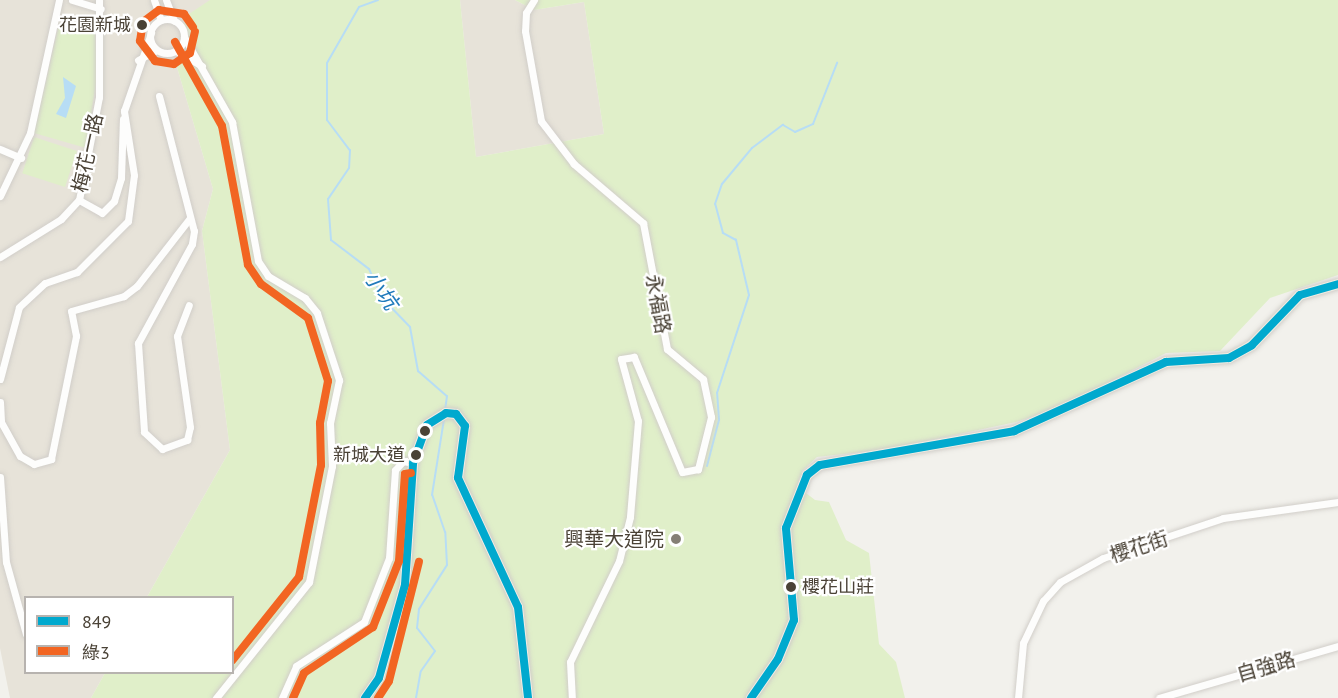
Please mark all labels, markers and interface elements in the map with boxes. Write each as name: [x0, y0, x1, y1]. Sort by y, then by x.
place label: 花園新城: [59, 14, 131, 36]
marker: 花園新城: [136, 19, 148, 31]
street label: 梅花一路: [68, 111, 108, 195]
water label: 小坑: [359, 266, 403, 314]
street label: 永福路: [641, 272, 675, 336]
unlabelled marker: [419, 425, 431, 437]
place label: 新城大道: [333, 444, 405, 466]
marker: 新城大道: [410, 449, 422, 461]
street label: 櫻花街: [1107, 526, 1171, 568]
place label: 興華大道院: [564, 527, 664, 551]
marker: 興華大道院: [669, 532, 683, 546]
place label: 櫻花山莊: [802, 576, 874, 598]
marker: 櫻花山莊: [785, 581, 797, 593]
legend: [24, 596, 234, 674]
text: 849: [82, 610, 111, 633]
text: 綠3: [82, 641, 110, 664]
street label: 自強路: [1234, 647, 1298, 687]

